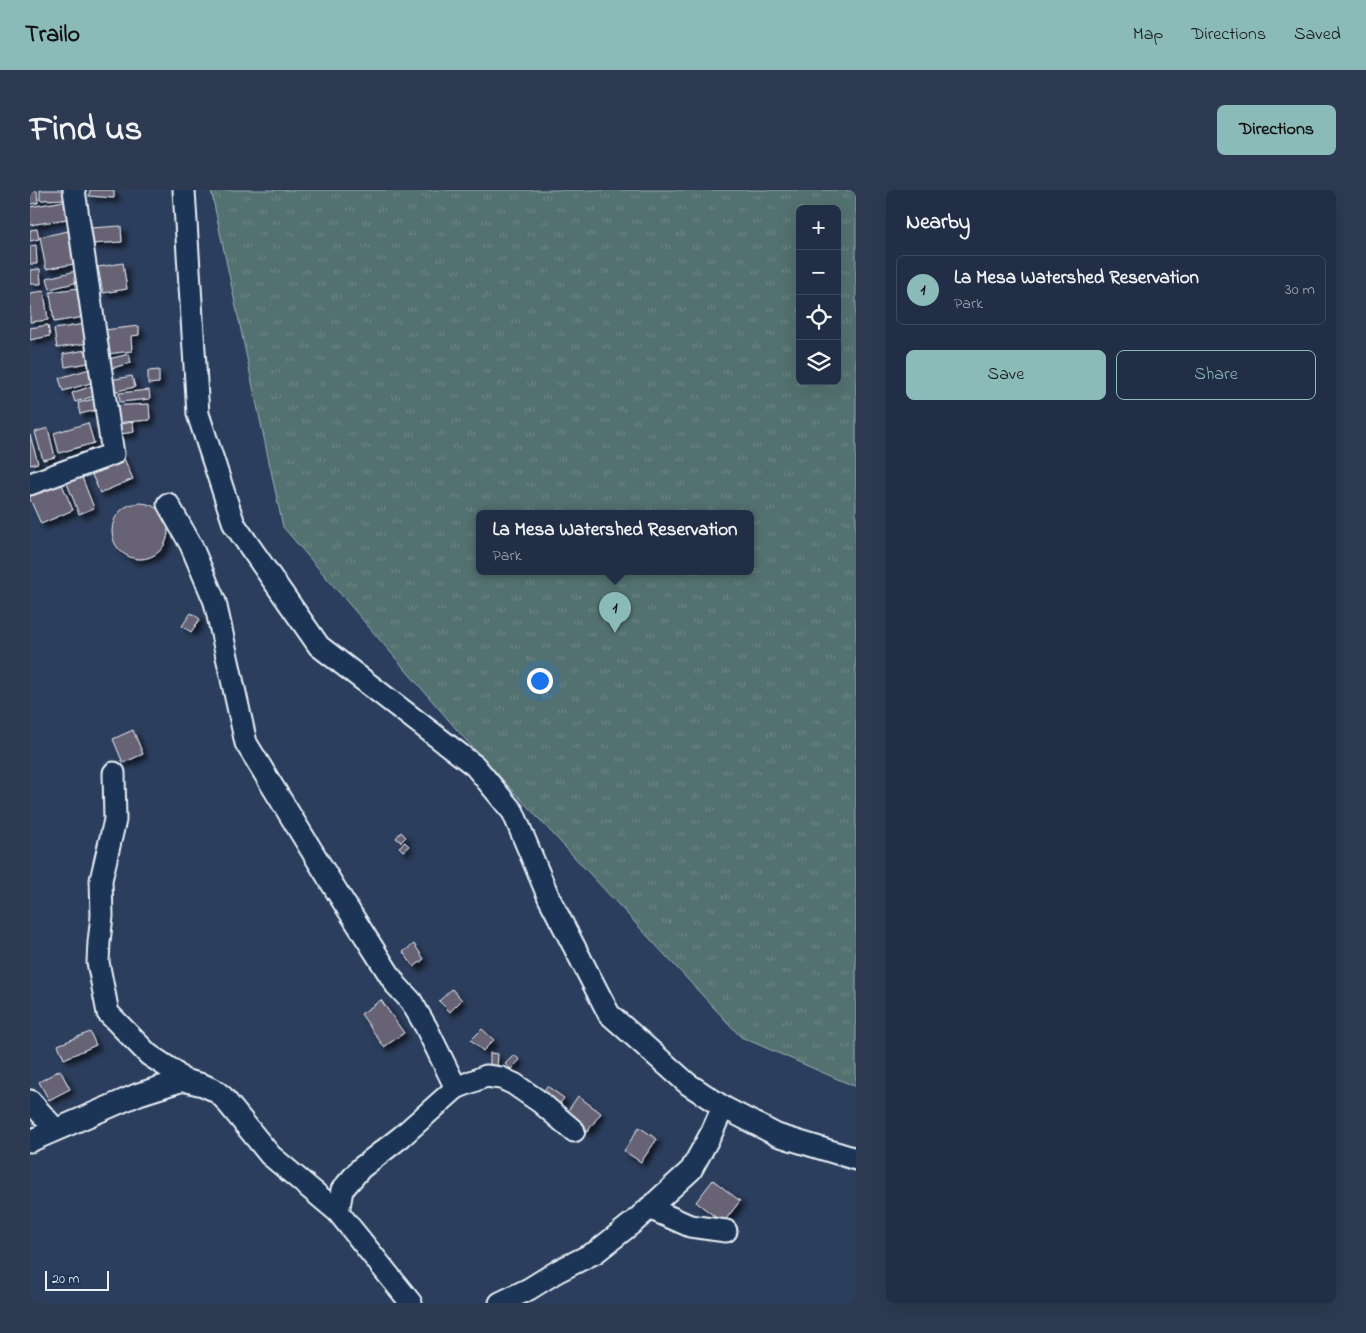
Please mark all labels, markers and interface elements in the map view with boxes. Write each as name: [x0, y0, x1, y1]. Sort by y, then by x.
text: Trailo: [25, 18, 80, 53]
text: Map: [1133, 22, 1163, 48]
text: Directions: [1191, 22, 1266, 48]
text: Saved: [1294, 22, 1341, 48]
text: Find us: [30, 105, 142, 156]
button: Directions: [1217, 105, 1336, 155]
map controls: [796, 205, 841, 385]
button: +: [796, 205, 841, 250]
text: Nearby: [906, 208, 970, 238]
button: −: [796, 250, 841, 295]
text: La Mesa Watershed Reservation: [954, 265, 1199, 292]
text: 1: [920, 278, 926, 302]
text: 30 m: [1285, 278, 1315, 302]
text: Park: [954, 292, 983, 316]
button: locate: [796, 295, 841, 340]
button: layers: [796, 340, 841, 385]
button: Save: [906, 350, 1106, 400]
button: Share: [1116, 350, 1316, 400]
popup: [476, 510, 754, 575]
text: La Mesa Watershed Reservation: [493, 517, 737, 544]
text: Park: [493, 544, 521, 568]
pin: 1: [599, 592, 631, 633]
your location: [527, 668, 553, 694]
scale bar: [45, 1268, 109, 1291]
text: 20 m: [52, 1269, 79, 1290]

